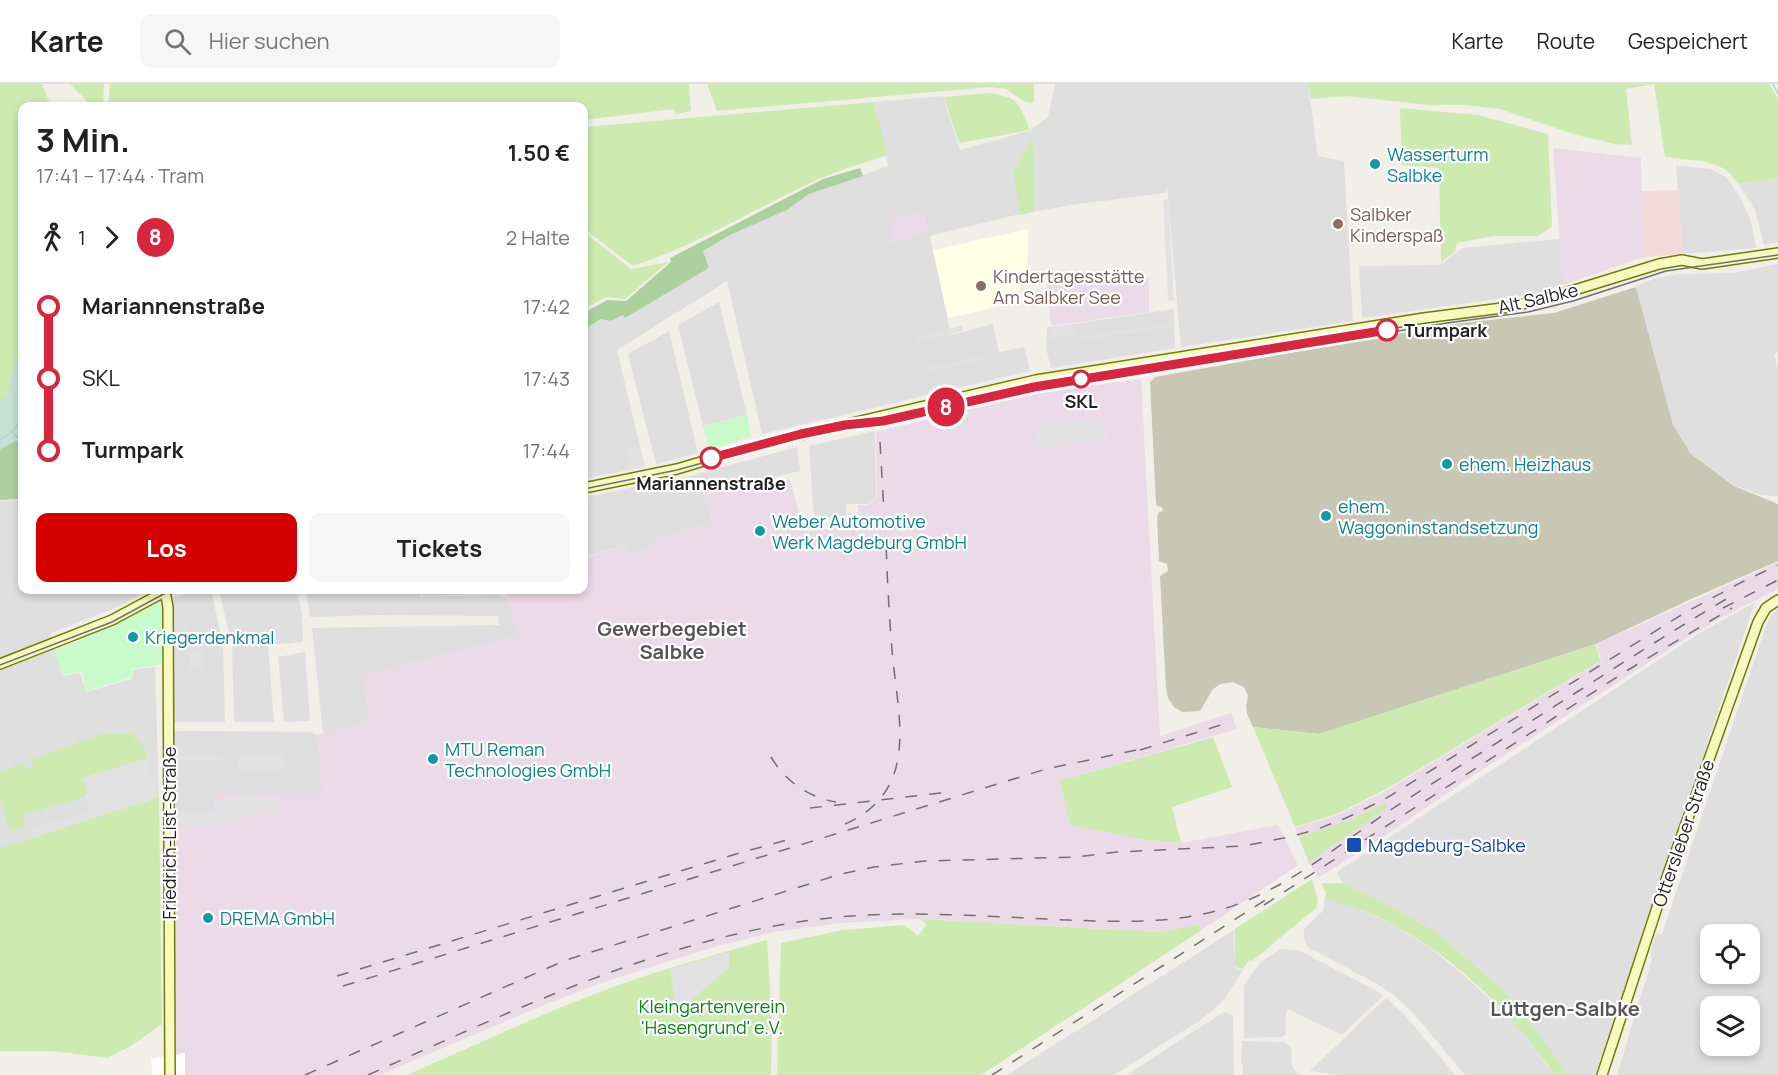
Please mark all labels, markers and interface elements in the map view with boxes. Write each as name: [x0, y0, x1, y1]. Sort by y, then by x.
search box: [140, 14, 560, 68]
text: Karte: [30, 22, 104, 60]
icon: search: [161, 25, 194, 58]
text: Hier suchen: [209, 26, 330, 56]
text: Karte: [1452, 27, 1504, 55]
text: Route: [1537, 27, 1595, 55]
text: Gespeichert: [1628, 27, 1748, 55]
text: 3 Min.: [36, 117, 130, 162]
text: 1.50 €: [508, 138, 570, 168]
place label: Wasserturm Salbke: [1387, 142, 1489, 187]
marker: Wasserturm Salbke: [1368, 157, 1382, 171]
text: 17:41 – 17:44 · Tram: [36, 162, 204, 189]
place label: Salbker Kinderspaß: [1350, 202, 1444, 247]
marker: Salbker Kinderspaß: [1331, 217, 1345, 231]
icon: walk: [36, 221, 69, 254]
icon: forward: [95, 221, 128, 254]
text: 8: [149, 223, 162, 251]
text: 1: [78, 224, 86, 251]
text: 2 Halte: [506, 224, 570, 251]
place label: Kindertagesstätte Am Salbker See: [993, 264, 1145, 309]
street label: Alt Salbke: [1496, 277, 1580, 319]
marker: Kindertagesstätte Am Salbker See: [974, 279, 988, 293]
text: Mariannenstraße: [82, 291, 265, 321]
text: 17:42: [523, 293, 570, 320]
place label: Turmpark: [1404, 318, 1488, 342]
marker: Turmpark: [1376, 319, 1398, 341]
text: SKL: [82, 363, 120, 393]
text: 17:43: [523, 365, 570, 392]
marker: SKL: [1072, 370, 1090, 388]
line badge: 8: [926, 388, 966, 426]
place label: SKL: [1064, 389, 1098, 413]
text: 8: [940, 393, 952, 421]
text: Turmpark: [82, 435, 183, 465]
text: 17:44: [522, 437, 570, 464]
marker: Mariannenstraße: [700, 447, 722, 469]
place label: ehem. Heizhaus: [1459, 452, 1591, 476]
marker: ehem. Heizhaus: [1440, 457, 1454, 471]
place label: Mariannenstraße: [636, 471, 786, 495]
place label: ehem. Waggoninstandsetzung: [1338, 494, 1538, 539]
place label: Weber Automotive Werk Magdeburg GmbH: [772, 509, 967, 554]
marker: ehem. Waggoninstandsetzung: [1319, 509, 1333, 523]
button: Los: [36, 513, 297, 582]
button: Tickets: [309, 513, 570, 582]
marker: Weber Automotive Werk Magdeburg GmbH: [753, 524, 767, 538]
district label: Gewerbegebiet Salbke: [597, 615, 747, 665]
place label: Kriegerdenkmal: [145, 625, 274, 649]
marker: Kriegerdenkmal: [126, 630, 140, 644]
place label: MTU Reman Technologies GmbH: [445, 737, 611, 782]
street label: Friedrich-List-Straße: [157, 746, 181, 920]
marker: MTU Reman Technologies GmbH: [426, 752, 440, 766]
street label: Ottersleber Straße: [1647, 756, 1719, 910]
place label: Magdeburg-Salbke: [1368, 833, 1526, 857]
marker: Magdeburg-Salbke: [1345, 836, 1363, 854]
place label: DREMA GmbH: [220, 906, 335, 930]
marker: DREMA GmbH: [201, 911, 215, 925]
map controls: [1700, 924, 1760, 1056]
button: locate: [1700, 924, 1760, 984]
park label: Kleingartenverein 'Hasengrund' e.V.: [639, 994, 785, 1039]
district label: Lüttgen-Salbke: [1490, 995, 1640, 1022]
button: layers: [1700, 996, 1760, 1056]

